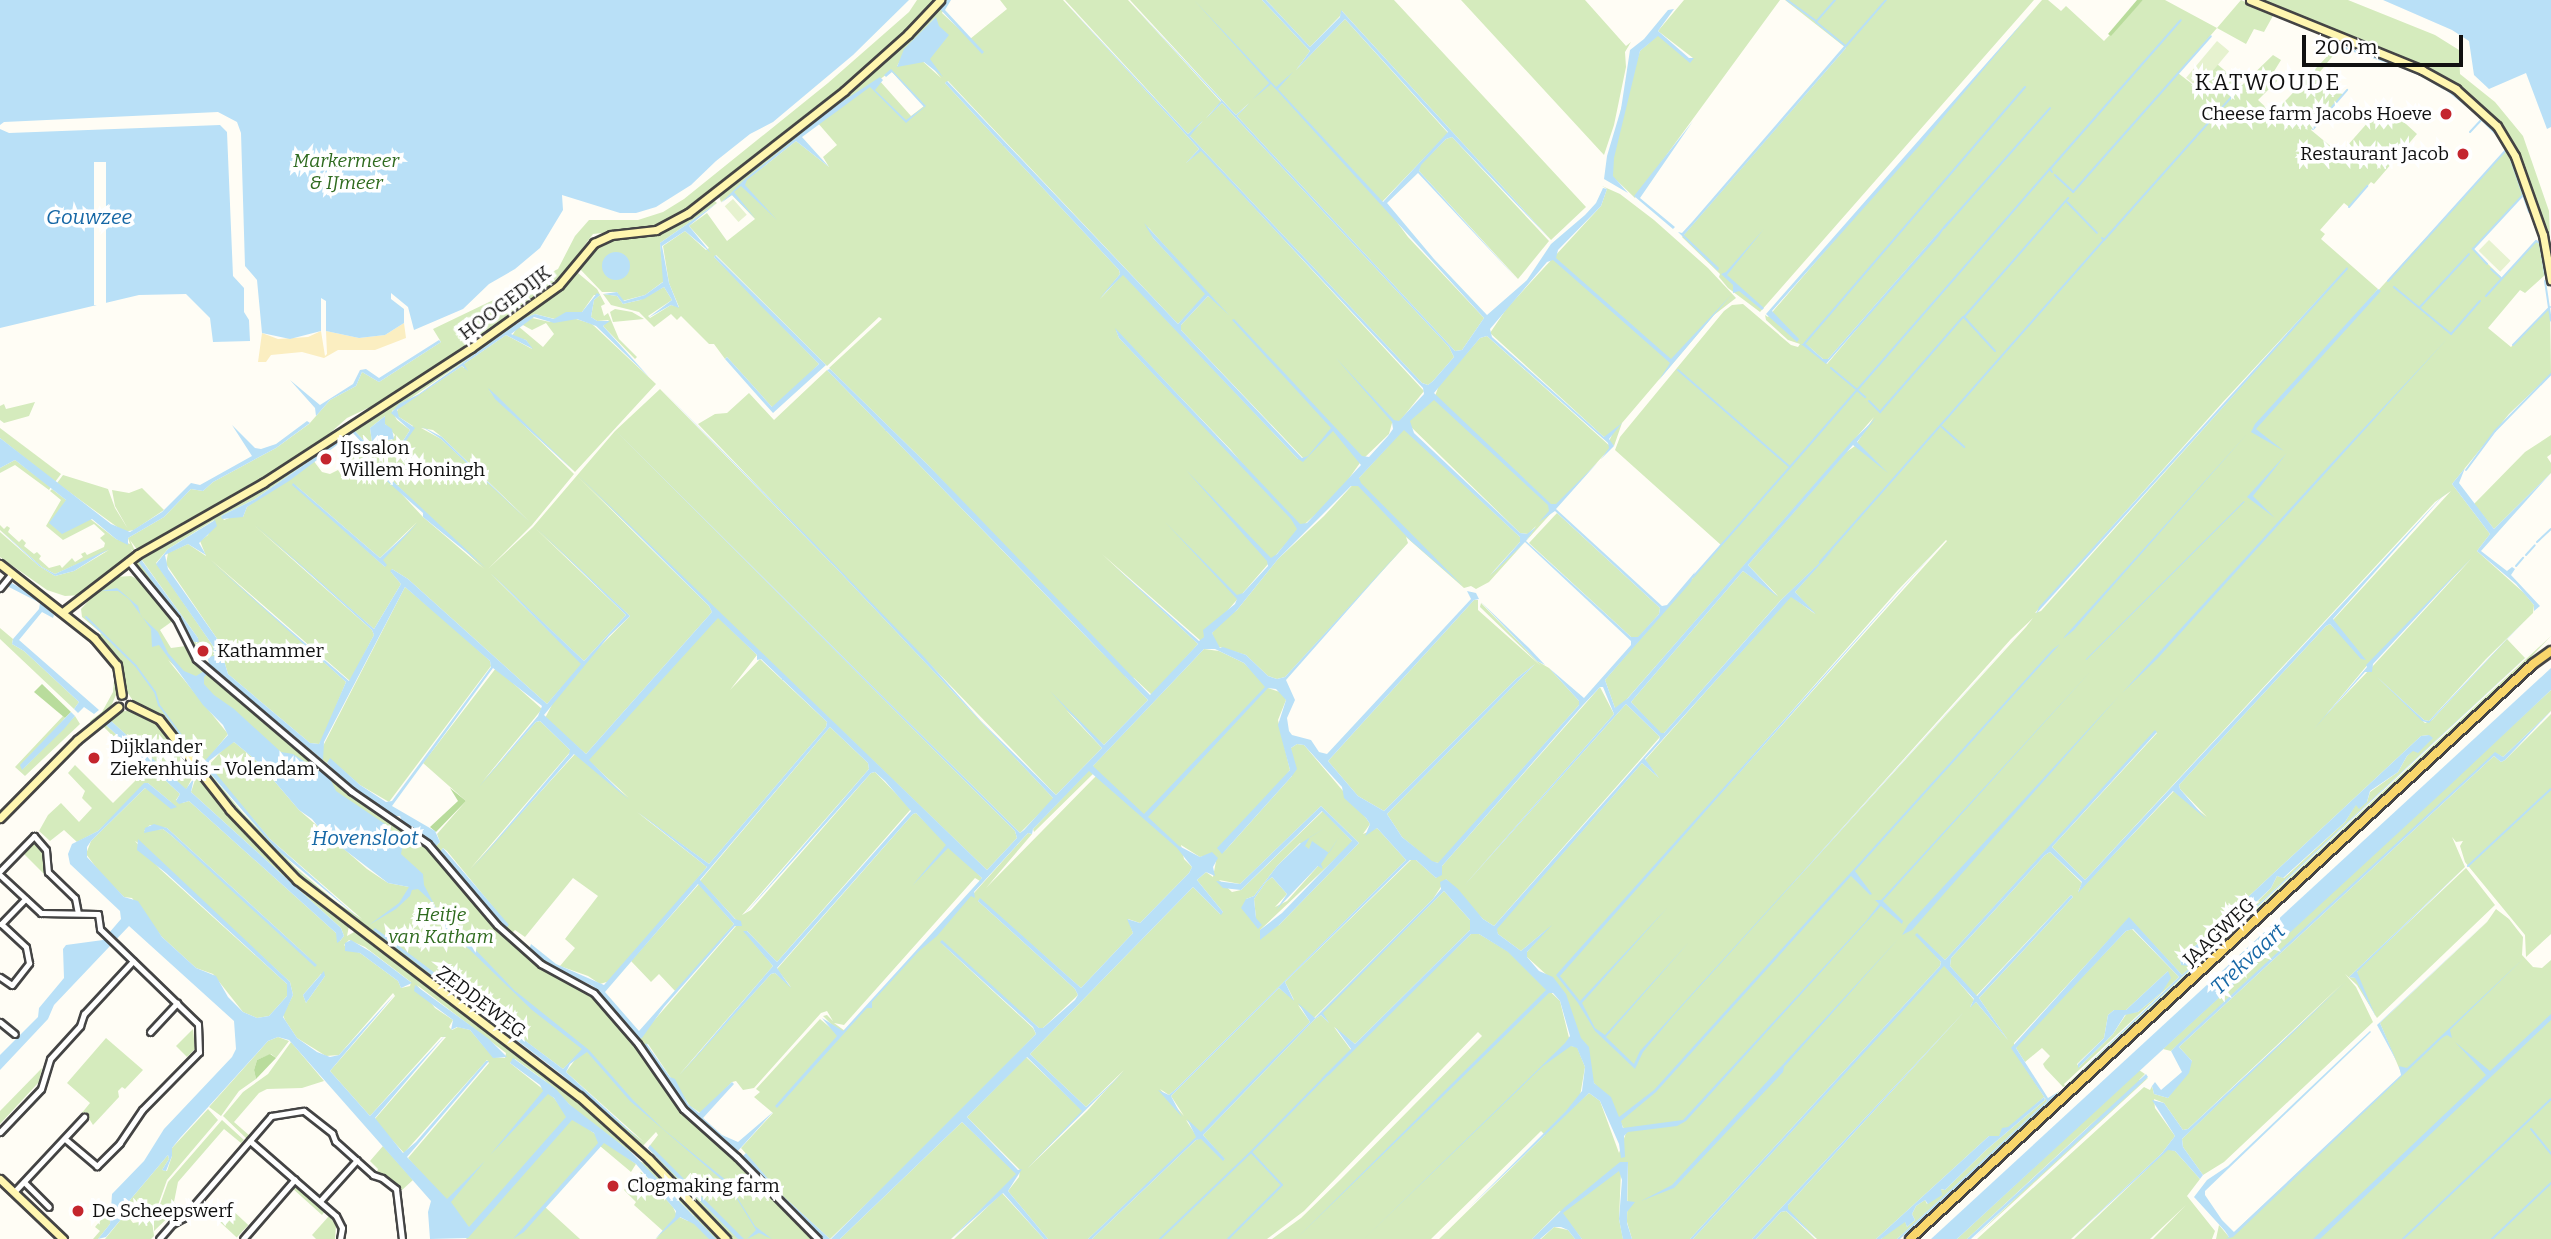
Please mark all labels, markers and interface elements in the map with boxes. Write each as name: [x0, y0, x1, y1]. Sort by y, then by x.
scale bar: [2306, 21, 2467, 65]
text: 200 m: [2315, 34, 2378, 60]
district label: KATWOUDE: [2196, 68, 2340, 96]
place label: Cheese farm Jacobs Hoeve: [2201, 103, 2432, 125]
marker: Cheese farm Jacobs Hoeve: [2438, 106, 2454, 122]
place label: Restaurant Jacob: [2300, 143, 2449, 165]
marker: Restaurant Jacob: [2455, 146, 2471, 162]
park label: Markermeer & IJmeer: [293, 150, 399, 194]
water label: Gouwzee: [46, 204, 132, 230]
street label: HOOGEDIJK: [455, 261, 555, 345]
place label: IJssalon Willem Honingh: [340, 437, 485, 481]
marker: IJssalon Willem Honingh: [318, 451, 334, 467]
place label: Kathammer: [217, 640, 324, 662]
marker: Kathammer: [195, 643, 211, 659]
place label: Dijklander Ziekenhuis - Volendam: [110, 736, 315, 780]
marker: Dijklander Ziekenhuis - Volendam: [84, 748, 104, 768]
water label: Hovensloot: [311, 825, 419, 851]
street label: JAAGWEG: [2179, 893, 2259, 971]
park label: Heitje van Katham: [388, 904, 494, 948]
water label: Trekvaart: [2206, 918, 2290, 1000]
street label: ZEDDEWEG: [432, 961, 530, 1043]
place label: Clogmaking farm: [627, 1175, 780, 1197]
marker: Clogmaking farm: [605, 1178, 621, 1194]
place label: De Scheepswerf: [92, 1200, 233, 1222]
marker: De Scheepswerf: [70, 1203, 86, 1219]

